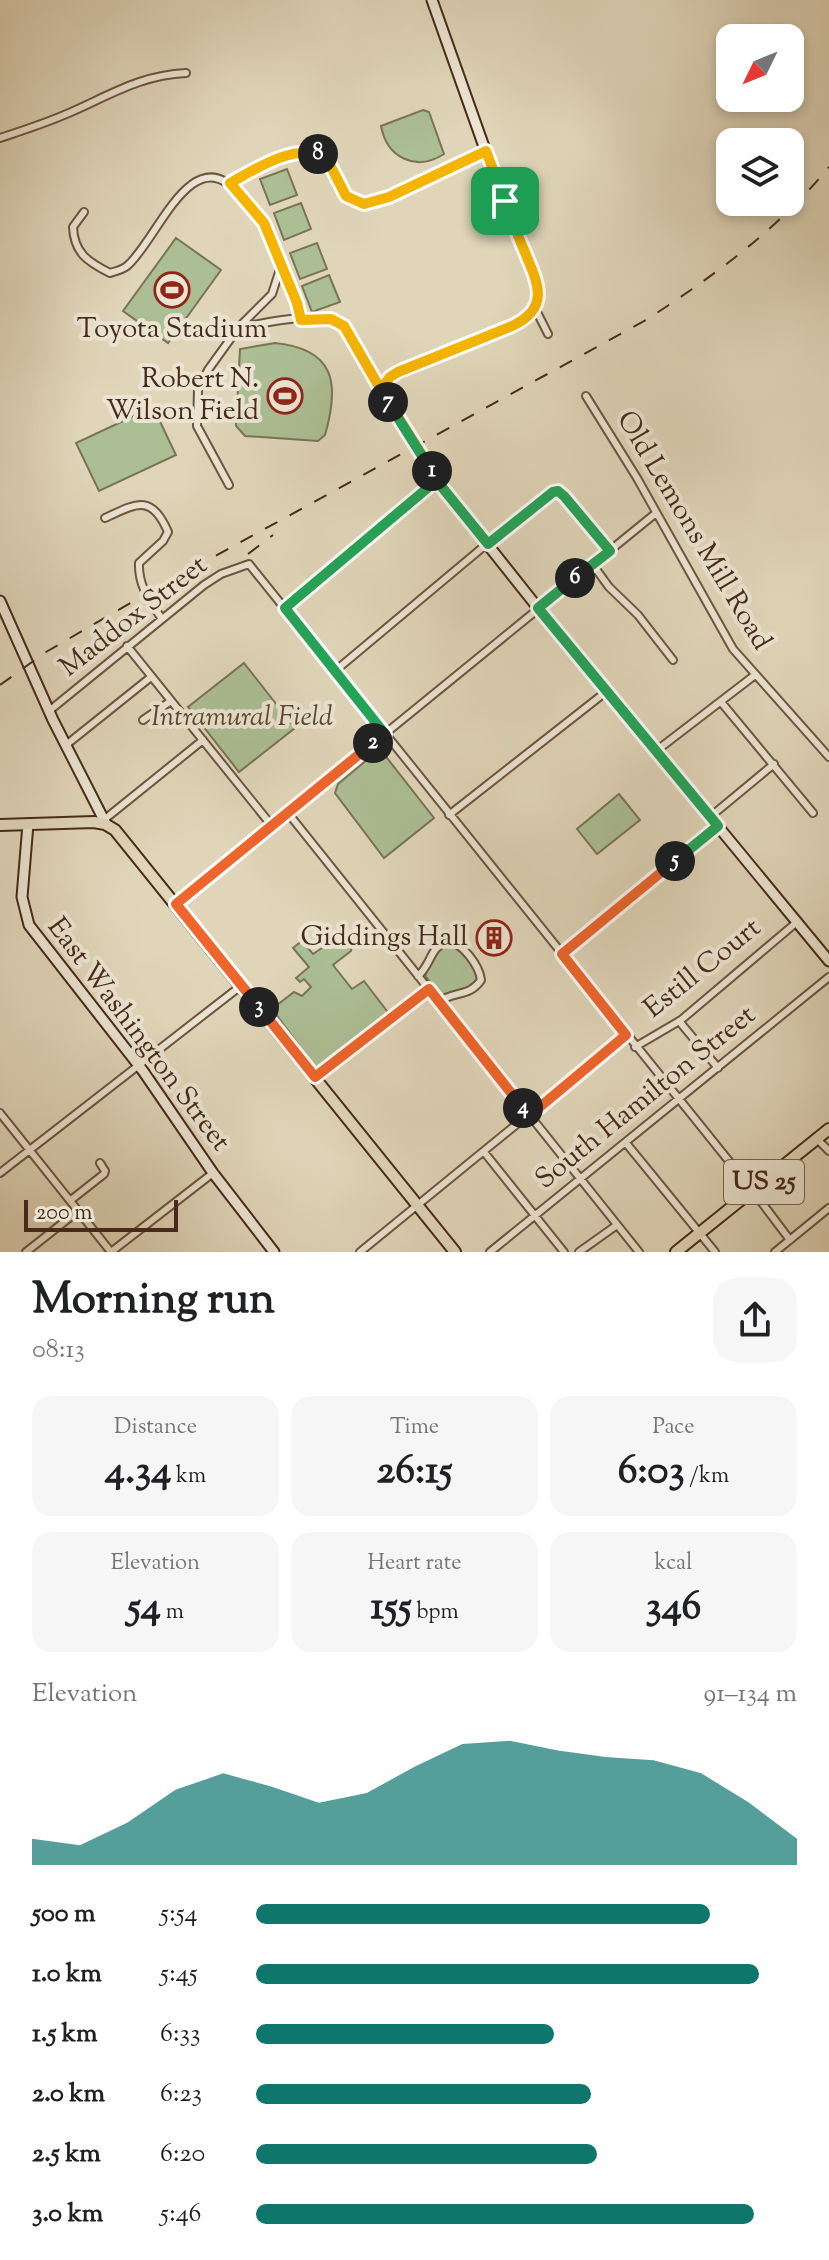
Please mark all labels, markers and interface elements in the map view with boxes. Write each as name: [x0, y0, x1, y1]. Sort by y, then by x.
north arrow: [716, 24, 804, 112]
map controls: [716, 24, 804, 216]
button: layers: [716, 128, 804, 216]
pin: 8: [298, 134, 338, 174]
text: 8: [312, 138, 324, 170]
pin: [471, 167, 539, 235]
icon: arrive: [483, 179, 527, 223]
sports icon: Toyota Stadium: [153, 271, 191, 309]
place label: Toyota Stadium: [77, 310, 267, 350]
place label: Robert N. Wilson Field: [106, 360, 259, 432]
sports icon: Robert N. Wilson Field: [266, 377, 304, 415]
pin: 7: [368, 382, 408, 422]
text: 7: [382, 386, 394, 418]
street label: Old Lemons Mill Road: [606, 404, 781, 658]
pin: 1: [412, 451, 452, 491]
text: 1: [428, 455, 436, 487]
street label: Maddox Street: [52, 546, 217, 688]
pin: 6: [555, 558, 595, 598]
text: 6: [570, 562, 580, 594]
park label: Intramural Field: [151, 698, 333, 738]
pin: 2: [353, 723, 393, 763]
text: 2: [368, 727, 378, 759]
pin: 5: [655, 841, 695, 881]
text: 5: [671, 845, 679, 877]
street label: Estill Court: [636, 909, 770, 1029]
street label: East Washington Street: [37, 910, 240, 1161]
place label: Giddings Hall: [300, 918, 468, 958]
building icon: Giddings Hall: [475, 919, 513, 957]
pin: 3: [239, 987, 279, 1027]
text: 3: [255, 991, 263, 1023]
street label: South Hamilton Street: [527, 996, 765, 1200]
pin: 4: [503, 1088, 543, 1128]
text: 4: [517, 1092, 529, 1124]
road number: US 25: [724, 1160, 804, 1204]
scale bar: [24, 1196, 178, 1232]
text: 200 m: [36, 1198, 92, 1230]
text: Morning run: [32, 1270, 275, 1333]
button: share: [713, 1278, 797, 1362]
text: 08:13: [32, 1332, 85, 1369]
text: Distance: [114, 1412, 197, 1444]
text: Time: [390, 1412, 439, 1444]
text: Pace: [652, 1412, 695, 1444]
text: 4.34: [105, 1444, 171, 1501]
text: 26:15: [377, 1444, 452, 1501]
text: 6:03: [618, 1444, 685, 1501]
text: km: [171, 1461, 206, 1493]
text: /km: [685, 1461, 729, 1493]
text: Elevation: [111, 1548, 200, 1580]
text: Heart rate: [368, 1548, 461, 1580]
text: kcal: [655, 1548, 692, 1580]
text: 54: [127, 1580, 161, 1637]
text: 155: [370, 1580, 412, 1637]
text: 346: [646, 1580, 701, 1637]
text: m: [161, 1597, 184, 1629]
text: bpm: [412, 1597, 459, 1629]
text: Elevation: [32, 1676, 137, 1713]
text: 91–134 m: [704, 1676, 797, 1713]
text: 500 m: [32, 1896, 95, 1933]
text: 5:54: [160, 1896, 198, 1933]
text: 1.0 km: [32, 1956, 102, 1993]
text: 5:45: [160, 1956, 198, 1993]
text: 1.5 km: [32, 2016, 98, 2053]
text: 6:33: [160, 2016, 200, 2053]
text: 2.0 km: [32, 2076, 105, 2113]
text: 6:23: [160, 2076, 202, 2113]
text: 2.5 km: [32, 2136, 101, 2173]
text: 6:20: [160, 2136, 205, 2173]
text: 3.0 km: [32, 2196, 103, 2233]
text: 5:46: [160, 2196, 201, 2233]

